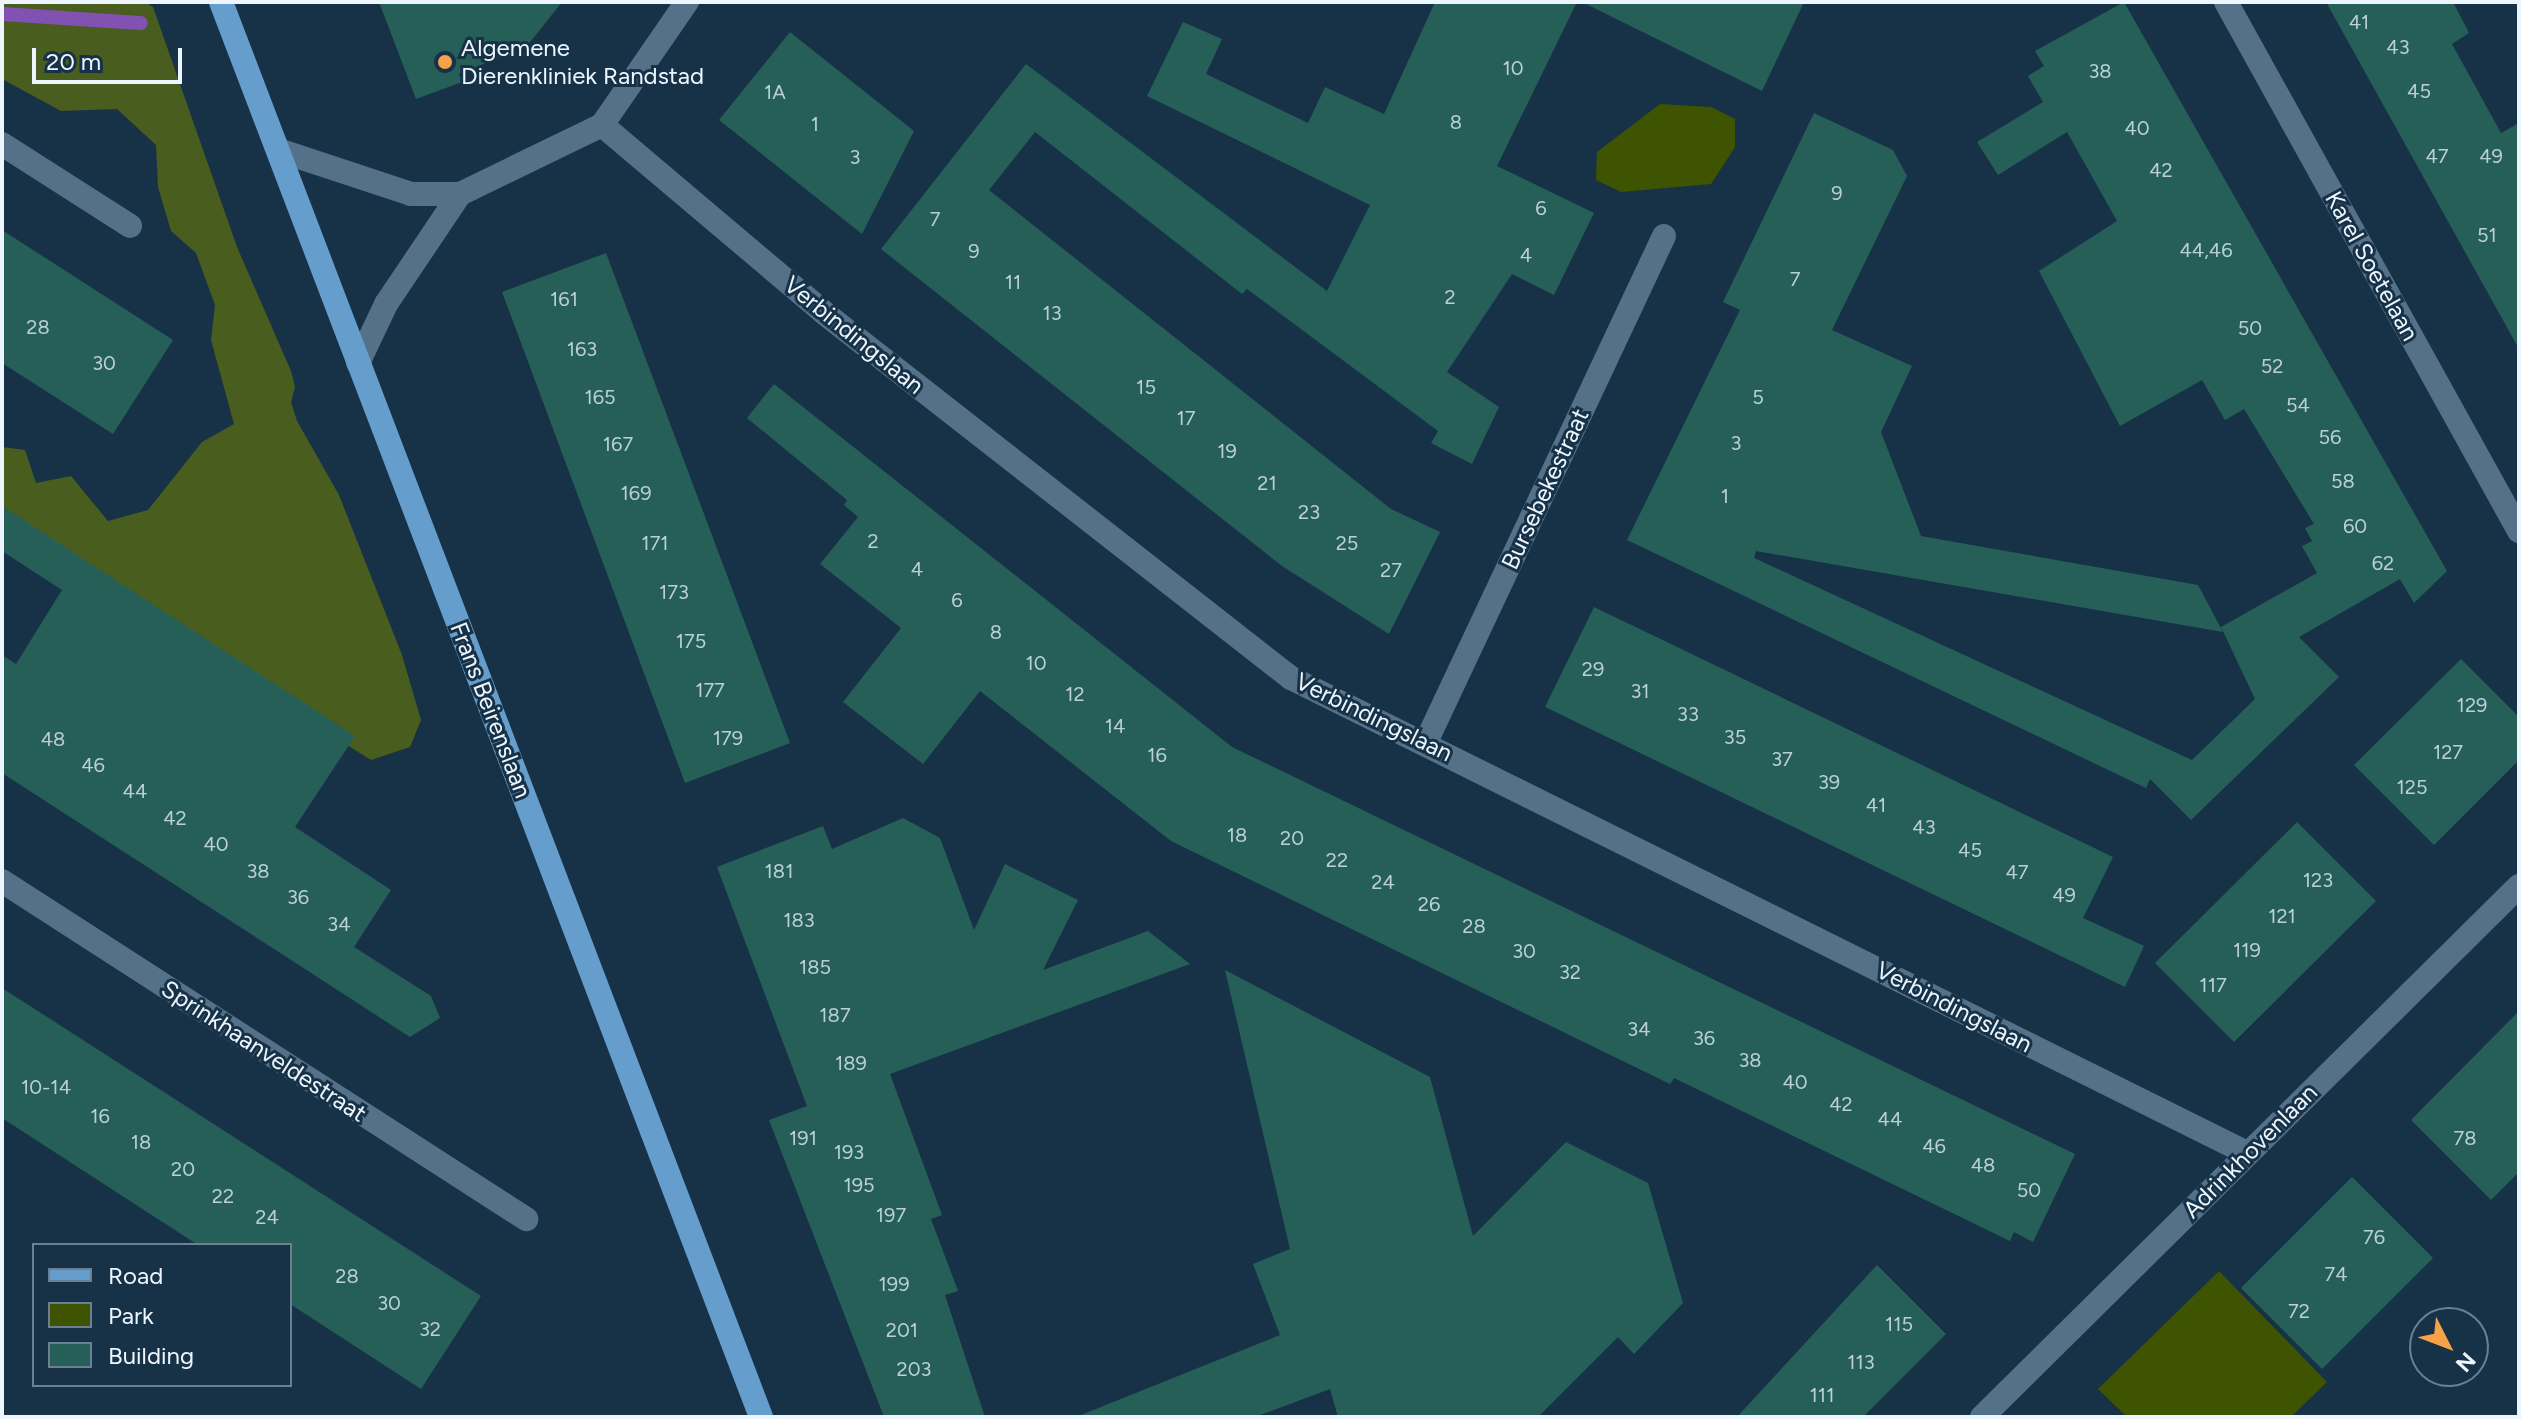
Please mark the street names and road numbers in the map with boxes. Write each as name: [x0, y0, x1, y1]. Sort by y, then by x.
street label: Karel Soetelaan: [2319, 186, 2425, 346]
street label: Verbindingslaan: [778, 270, 930, 400]
street label: Bursebekestraat: [1495, 404, 1595, 574]
street label: Frans Beirenslaan: [444, 618, 538, 802]
street label: Verbindingslaan: [1291, 666, 1457, 768]
street label: Verbindingslaan: [1871, 955, 2037, 1059]
street label: Sprinkhaanveldestraat: [156, 974, 372, 1128]
street label: Adrinkhovenlaan: [2177, 1078, 2323, 1224]

